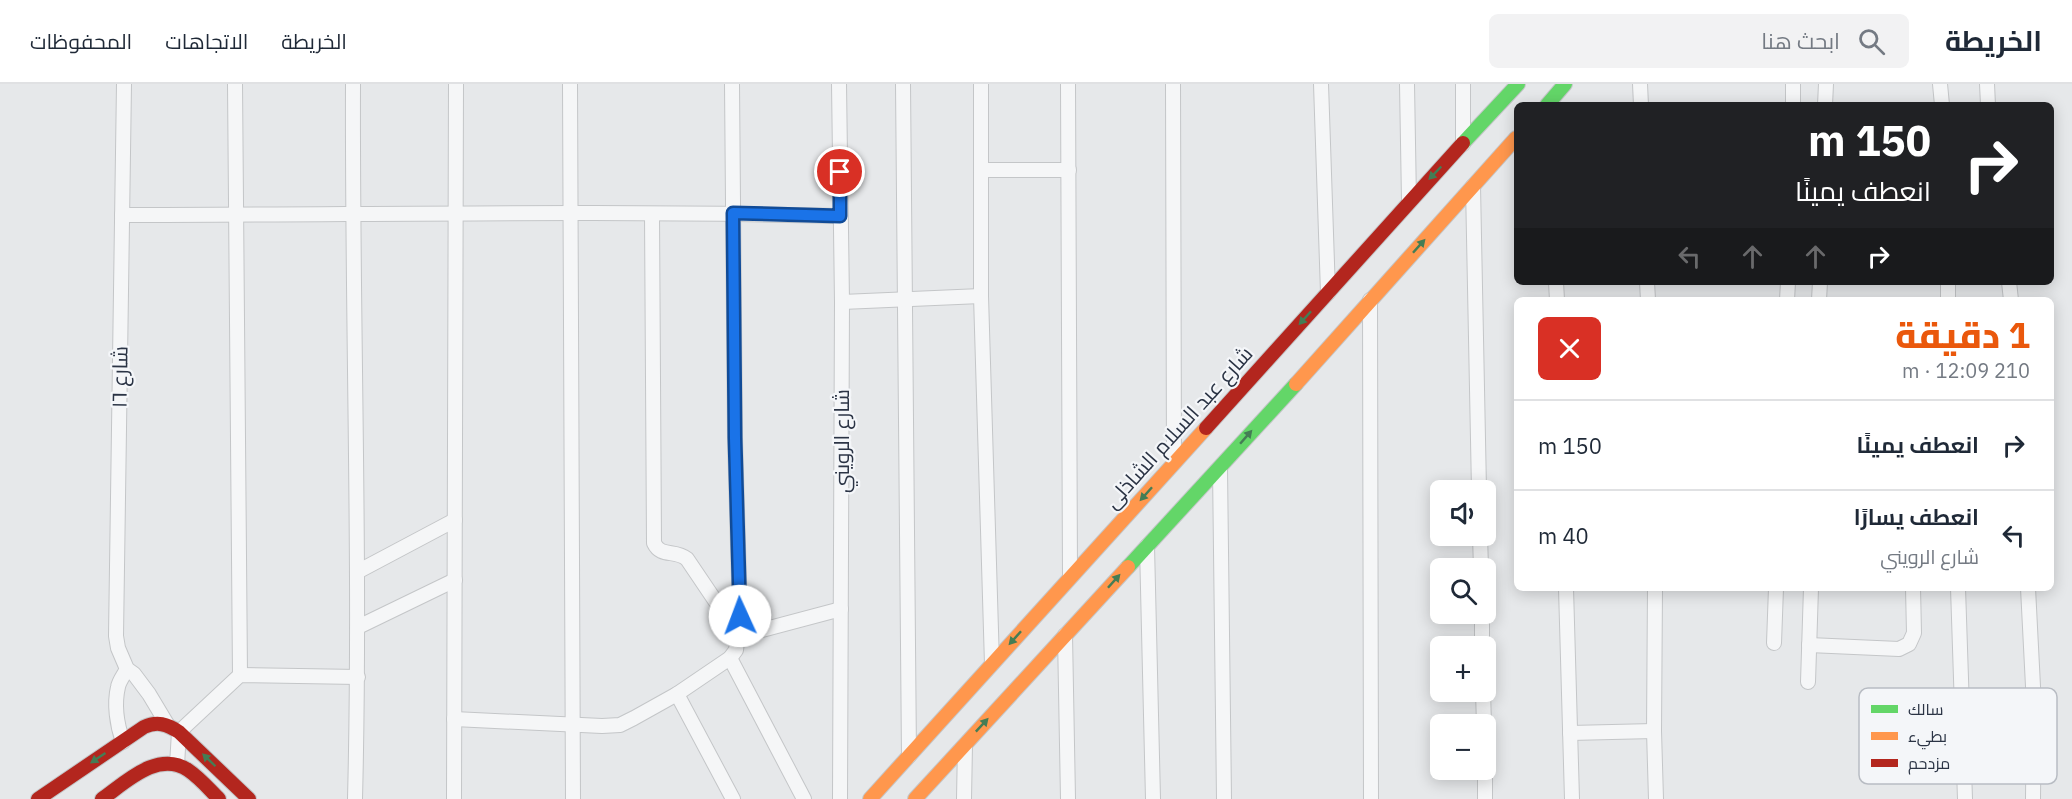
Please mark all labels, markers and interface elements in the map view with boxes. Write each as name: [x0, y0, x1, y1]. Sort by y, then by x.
search box: [1489, 14, 1909, 68]
text: الخريطة: [1945, 22, 2042, 59]
icon: search: [1855, 25, 1888, 58]
text: ابحث هنا: [1761, 26, 1840, 55]
text: المحفوظات: [30, 27, 132, 55]
text: الاتجاهات: [165, 27, 248, 55]
text: الخريطة: [281, 27, 347, 55]
text: 150 m: [1808, 113, 1931, 168]
icon: right: [1952, 126, 2030, 204]
pin: [814, 146, 865, 197]
icon: arrive: [823, 155, 856, 188]
one-way arrow: [1429, 166, 1443, 180]
text: انعطف يمينًا: [1795, 173, 1931, 208]
one-way arrow: [1412, 239, 1425, 254]
icon: left: [1673, 240, 1706, 273]
icon: ahead: [1736, 240, 1769, 273]
icon: ahead: [1799, 240, 1832, 273]
icon: right: [1862, 240, 1895, 273]
one-way arrow: [1298, 310, 1312, 325]
text: 1 دقيقة: [1895, 311, 2030, 358]
button: close: [1538, 317, 1601, 380]
street label: شارع عبد السلام الشاذلى: [1098, 340, 1259, 515]
street label: شارع ١٦: [104, 346, 135, 408]
text: 210 m · 12:09: [1902, 357, 2030, 384]
street label: شارع الرويني: [827, 389, 858, 493]
icon: right: [1997, 429, 2030, 462]
one-way arrow: [1239, 430, 1252, 445]
text: انعطف يمينًا: [1857, 430, 1979, 459]
text: 150 m: [1538, 431, 1602, 460]
map controls: [1430, 480, 1496, 780]
button: sound: [1430, 480, 1496, 546]
one-way arrow: [1140, 486, 1153, 501]
text: انعطف يسارًا: [1854, 502, 1979, 531]
icon: left: [1997, 519, 2030, 552]
text: 40 m: [1538, 521, 1589, 550]
text: شارع الرويني: [1880, 543, 1979, 570]
button: search: [1430, 558, 1496, 624]
one-way arrow: [1107, 574, 1120, 589]
position arrow: [708, 584, 772, 648]
one-way arrow: [1008, 631, 1022, 646]
button: +: [1430, 636, 1496, 702]
legend: [1859, 688, 2057, 784]
text: سالك: [1908, 699, 1943, 719]
button: −: [1430, 714, 1496, 780]
one-way arrow: [975, 717, 989, 732]
text: بطيء: [1908, 726, 1947, 750]
one-way arrow: [91, 752, 107, 764]
text: مزدحم: [1908, 753, 1950, 775]
one-way arrow: [202, 754, 216, 768]

